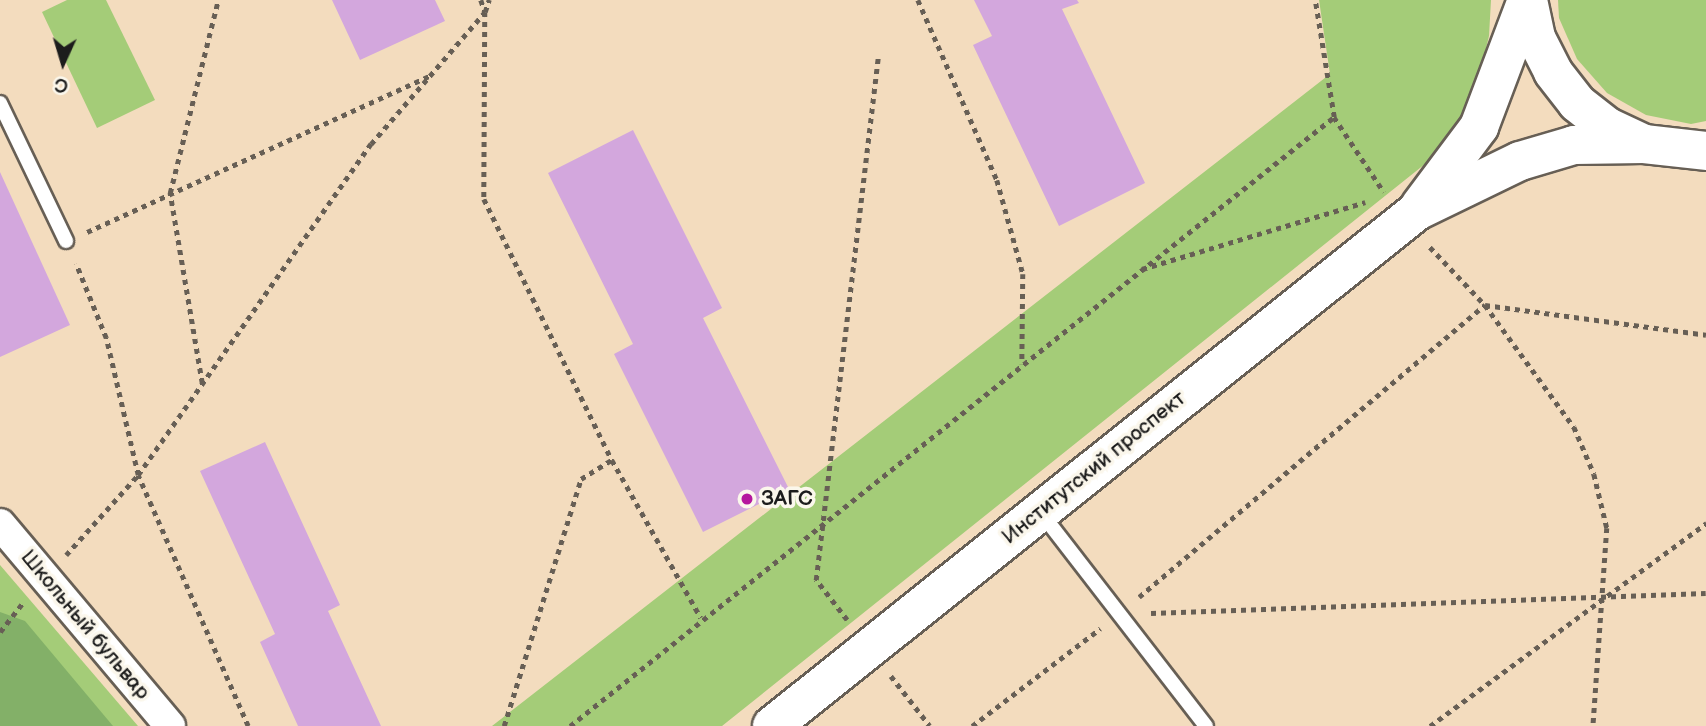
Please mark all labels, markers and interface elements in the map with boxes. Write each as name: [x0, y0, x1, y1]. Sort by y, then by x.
north arrow: [28, 28, 98, 98]
text: С: [54, 73, 69, 96]
street label: Институтский проспект: [997, 386, 1191, 550]
place label: ЗАГС: [761, 486, 813, 512]
marker: ЗАГС: [739, 491, 755, 507]
street label: Школьный бульвар: [15, 545, 155, 705]

